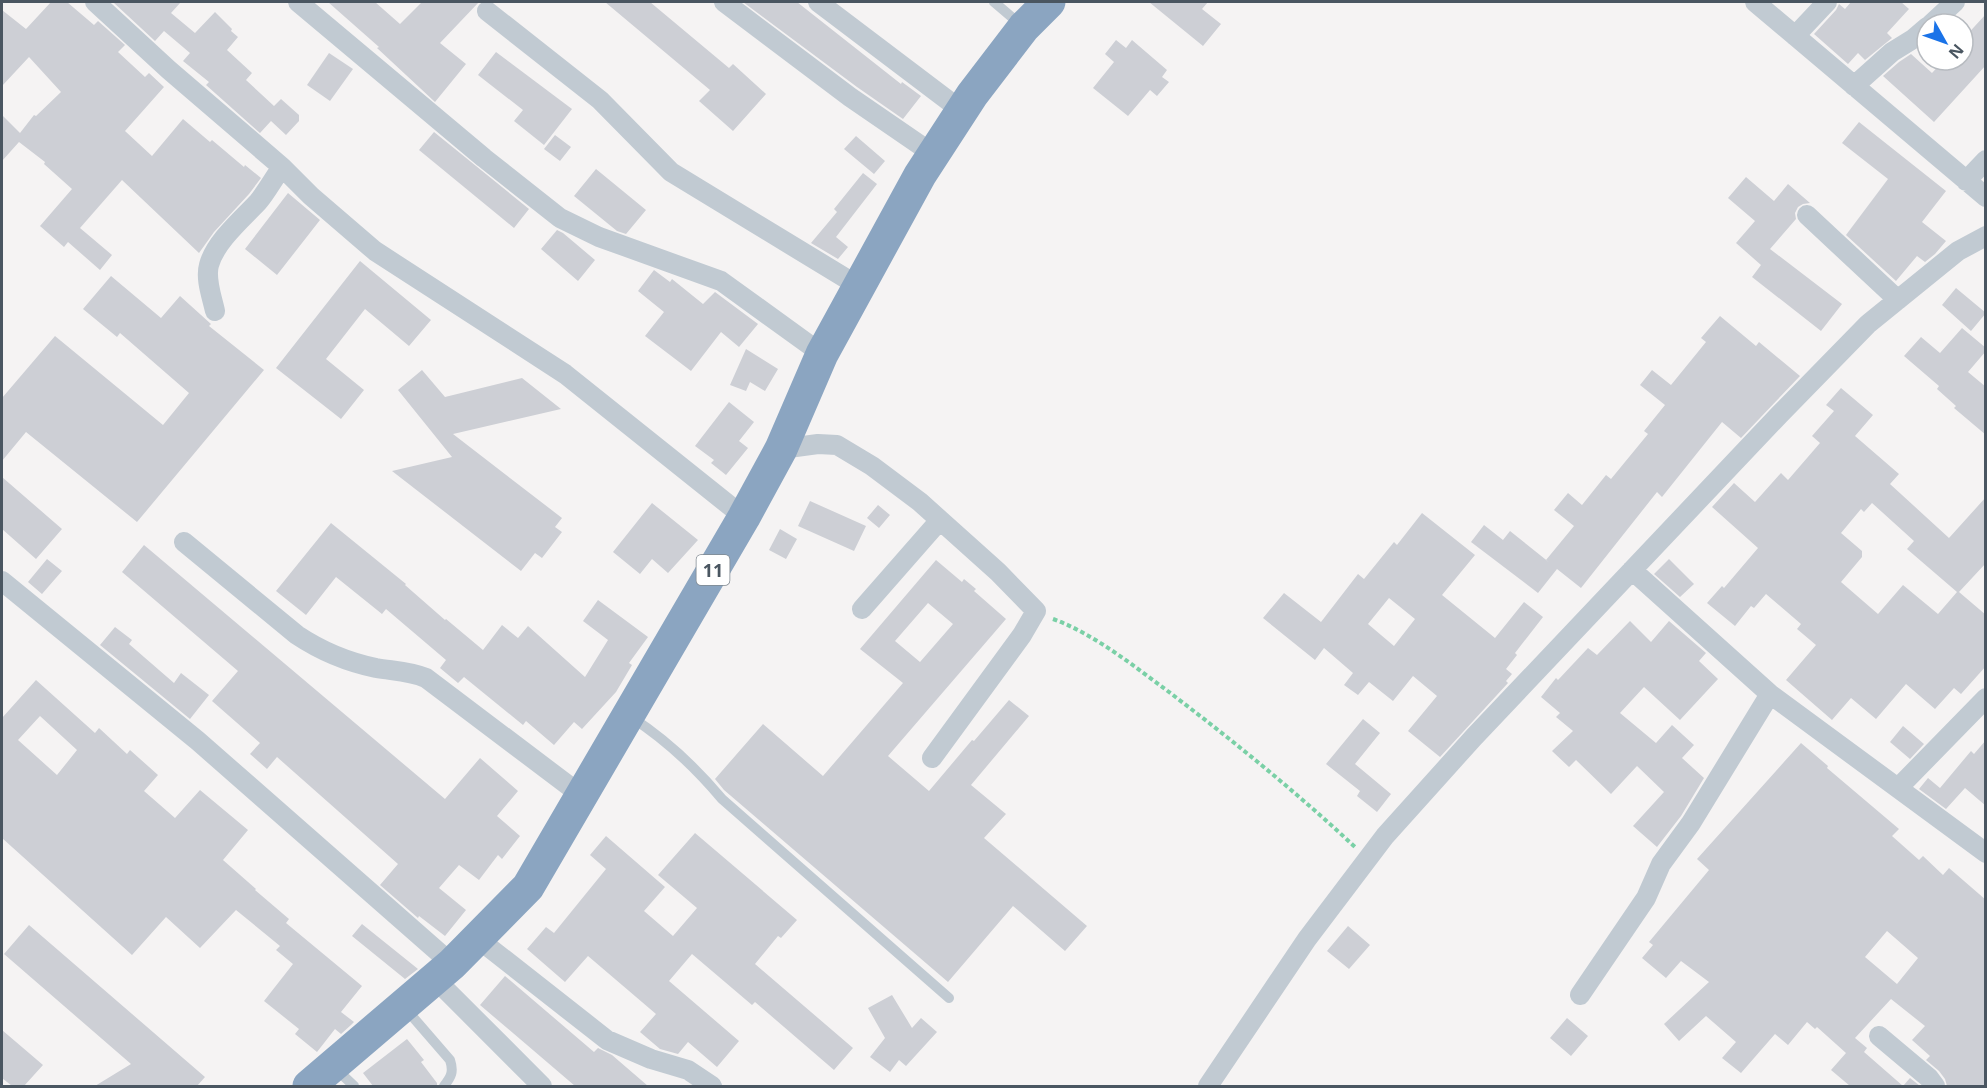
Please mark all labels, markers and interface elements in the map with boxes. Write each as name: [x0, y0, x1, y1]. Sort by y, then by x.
north arrow: [1915, 12, 1975, 72]
text: N: [1944, 40, 1969, 64]
road number: 11: [696, 555, 730, 585]

